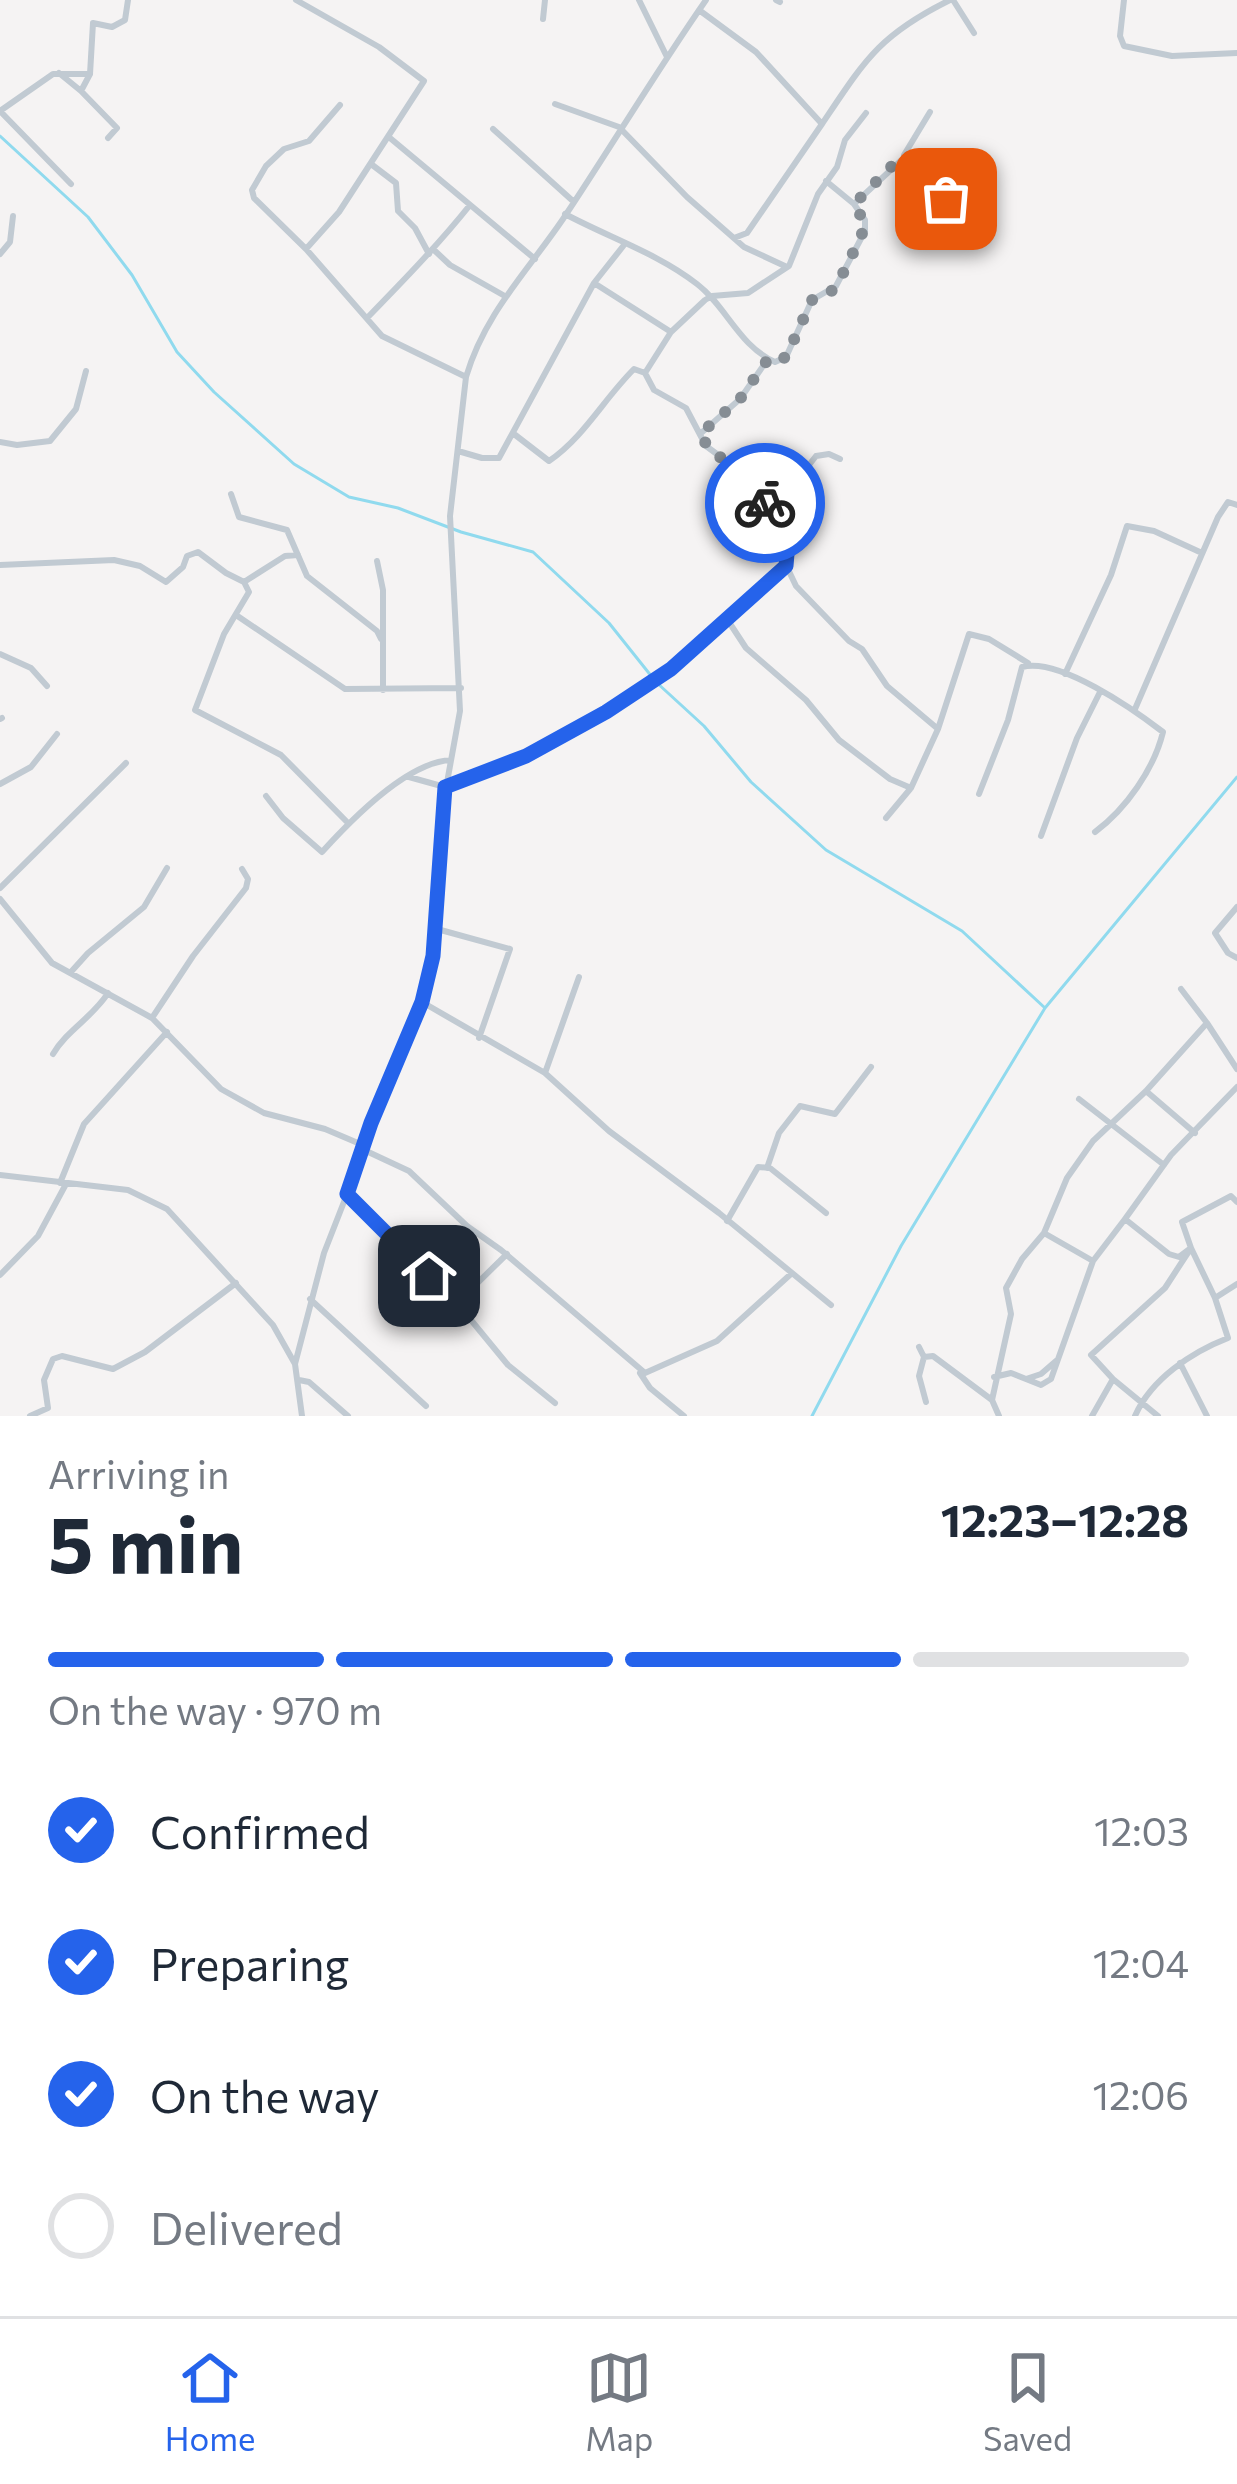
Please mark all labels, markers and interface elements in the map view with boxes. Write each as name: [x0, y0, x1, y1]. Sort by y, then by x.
pin: [895, 148, 997, 250]
icon: bag: [913, 166, 979, 232]
courier: [705, 443, 825, 563]
icon: bike: [732, 470, 798, 536]
pin: [378, 1225, 480, 1327]
icon: home: [396, 1243, 462, 1309]
text: Arriving in: [48, 1449, 229, 1497]
text: 12:23–12:28: [941, 1491, 1189, 1546]
text: 5 min: [48, 1494, 243, 1589]
text: On the way · 970 m: [48, 1685, 382, 1733]
icon: check: [48, 1797, 114, 1863]
text: Confirmed: [150, 1803, 370, 1858]
text: 12:03: [1094, 1806, 1189, 1854]
icon: check: [48, 1929, 114, 1995]
text: Preparing: [150, 1935, 349, 1990]
text: 12:04: [1093, 1938, 1189, 1986]
icon: check: [48, 2061, 114, 2127]
text: On the way: [150, 2067, 380, 2122]
text: 12:06: [1092, 2070, 1189, 2118]
text: Delivered: [150, 2199, 343, 2254]
tab: Home: [165, 2345, 256, 2458]
tab: Map: [585, 2345, 653, 2458]
tab: Saved: [983, 2345, 1072, 2458]

